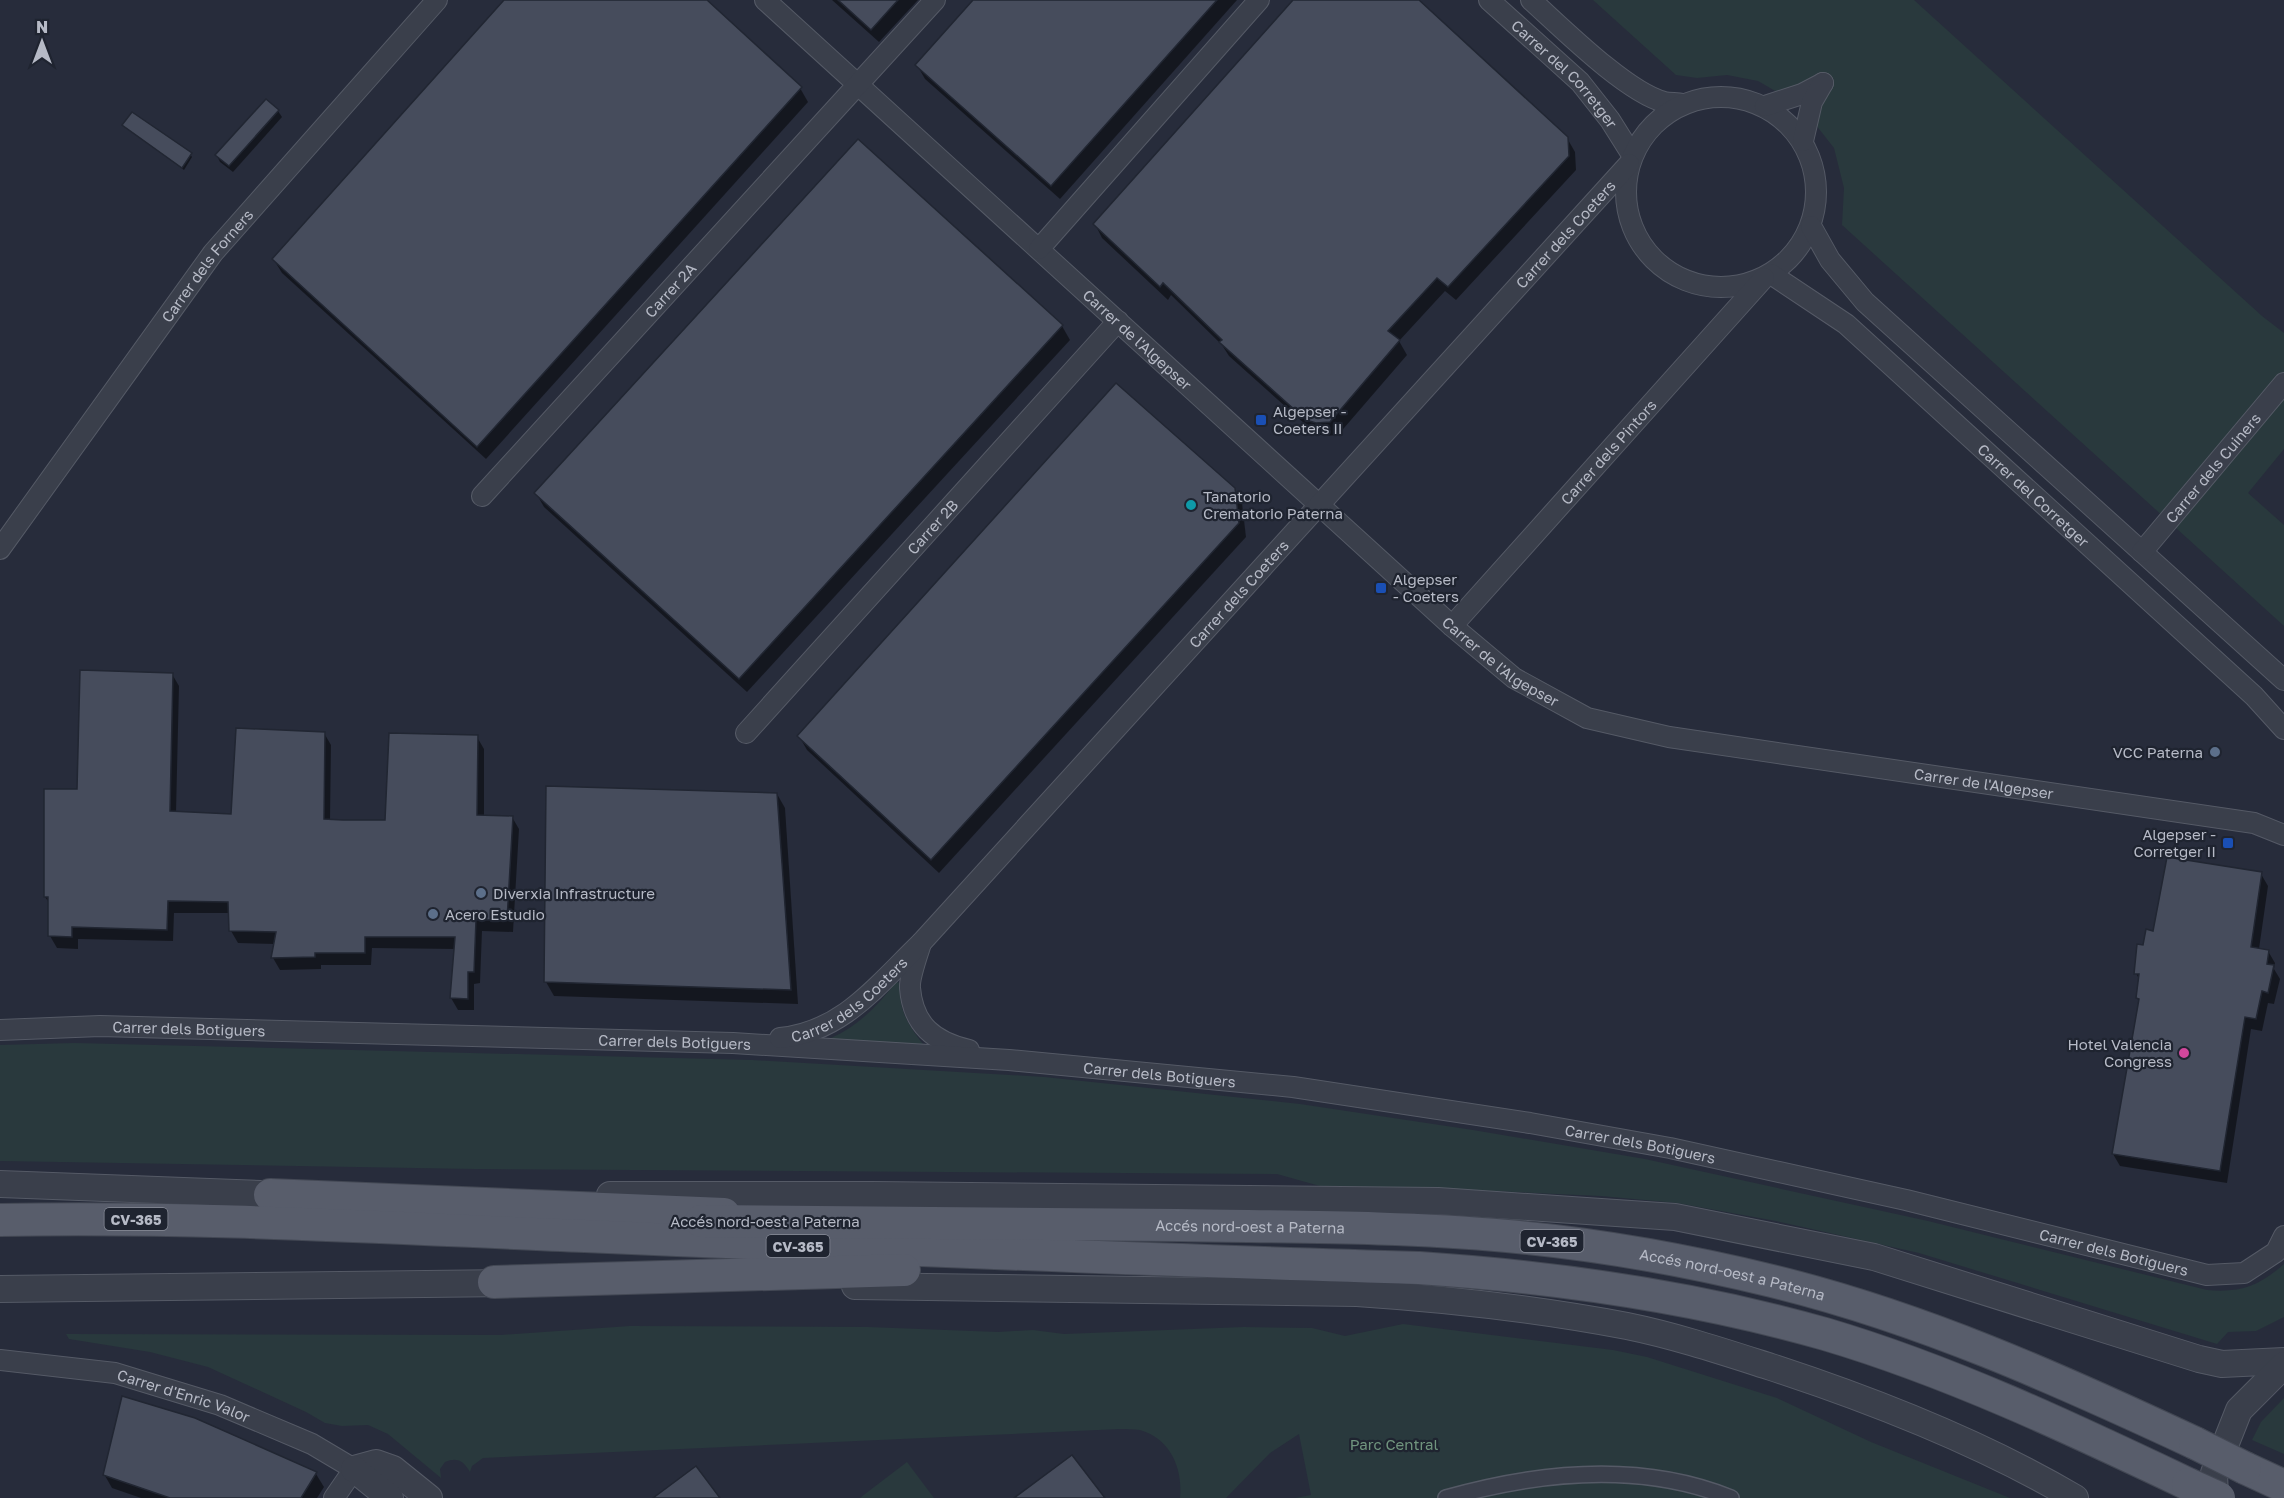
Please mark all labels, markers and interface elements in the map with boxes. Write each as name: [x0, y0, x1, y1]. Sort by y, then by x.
north arrow: [12, 12, 72, 72]
street label: Carrer del Corretger: [1508, 16, 1622, 131]
text: N: [36, 17, 48, 37]
street label: Carrer dels Coeters: [1512, 176, 1619, 292]
street label: Carrer dels Forners: [157, 205, 257, 326]
street label: Carrer 2A: [641, 259, 700, 321]
street label: Carrer de l'Algepser: [1079, 285, 1196, 394]
street label: Carrer dels Pintors: [1557, 396, 1660, 508]
place label: Algepser - Coeters II: [1273, 402, 1347, 437]
street label: Carrer dels Cuiners: [2161, 409, 2264, 526]
marker: Algepser - Coeters II: [1254, 413, 1268, 427]
street label: Carrer del Corretger: [1974, 440, 2093, 550]
place label: Tanatorio Crematorio Paterna: [1203, 487, 1343, 522]
street label: Carrer 2B: [903, 496, 962, 558]
marker: Tanatorio Crematorio Paterna: [1184, 498, 1198, 512]
street label: Carrer dels Coeters: [1185, 536, 1292, 651]
place label: Algepser - Coeters: [1393, 570, 1459, 605]
marker: Algepser - Coeters: [1374, 581, 1388, 595]
street label: Carrer de l'Algepser: [1439, 613, 1562, 710]
place label: VCC Paterna: [2113, 743, 2203, 761]
marker: VCC Paterna: [2208, 745, 2222, 759]
street label: Carrer de l'Algepser: [1913, 764, 2055, 802]
place label: Algepser - Corretger II: [2134, 825, 2216, 860]
marker: Algepser - Corretger II: [2221, 836, 2235, 850]
place label: Diverxia Infrastructure: [493, 884, 655, 902]
marker: Diverxia Infrastructure: [474, 886, 488, 900]
place label: Acero Estudio: [445, 905, 545, 923]
marker: Acero Estudio: [426, 907, 440, 921]
street label: Carrer dels Coeters: [789, 953, 911, 1045]
street label: Carrer dels Botiguers: [112, 1017, 266, 1039]
street label: Carrer dels Botiguers: [598, 1030, 752, 1053]
place label: Hotel Valencia Congress: [2067, 1035, 2172, 1070]
marker: Hotel Valencia Congress: [2177, 1046, 2191, 1060]
street label: Carrer dels Botiguers: [1082, 1058, 1237, 1091]
street label: Carrer dels Botiguers: [1564, 1120, 1717, 1167]
road number: CV-365: [104, 1208, 168, 1230]
street label: Accés nord-oest a Paterna: [670, 1212, 860, 1230]
street label: Accés nord-oest a Paterna: [1155, 1216, 1345, 1237]
street label: Carrer dels Botiguers: [2038, 1225, 2190, 1279]
road number: CV-365: [1520, 1230, 1584, 1252]
road number: CV-365: [766, 1235, 830, 1257]
street label: Accés nord-oest a Paterna: [1638, 1245, 1827, 1304]
street label: Carrer d'Enric Valor: [115, 1365, 253, 1426]
park label: Parc Central: [1350, 1435, 1439, 1453]

